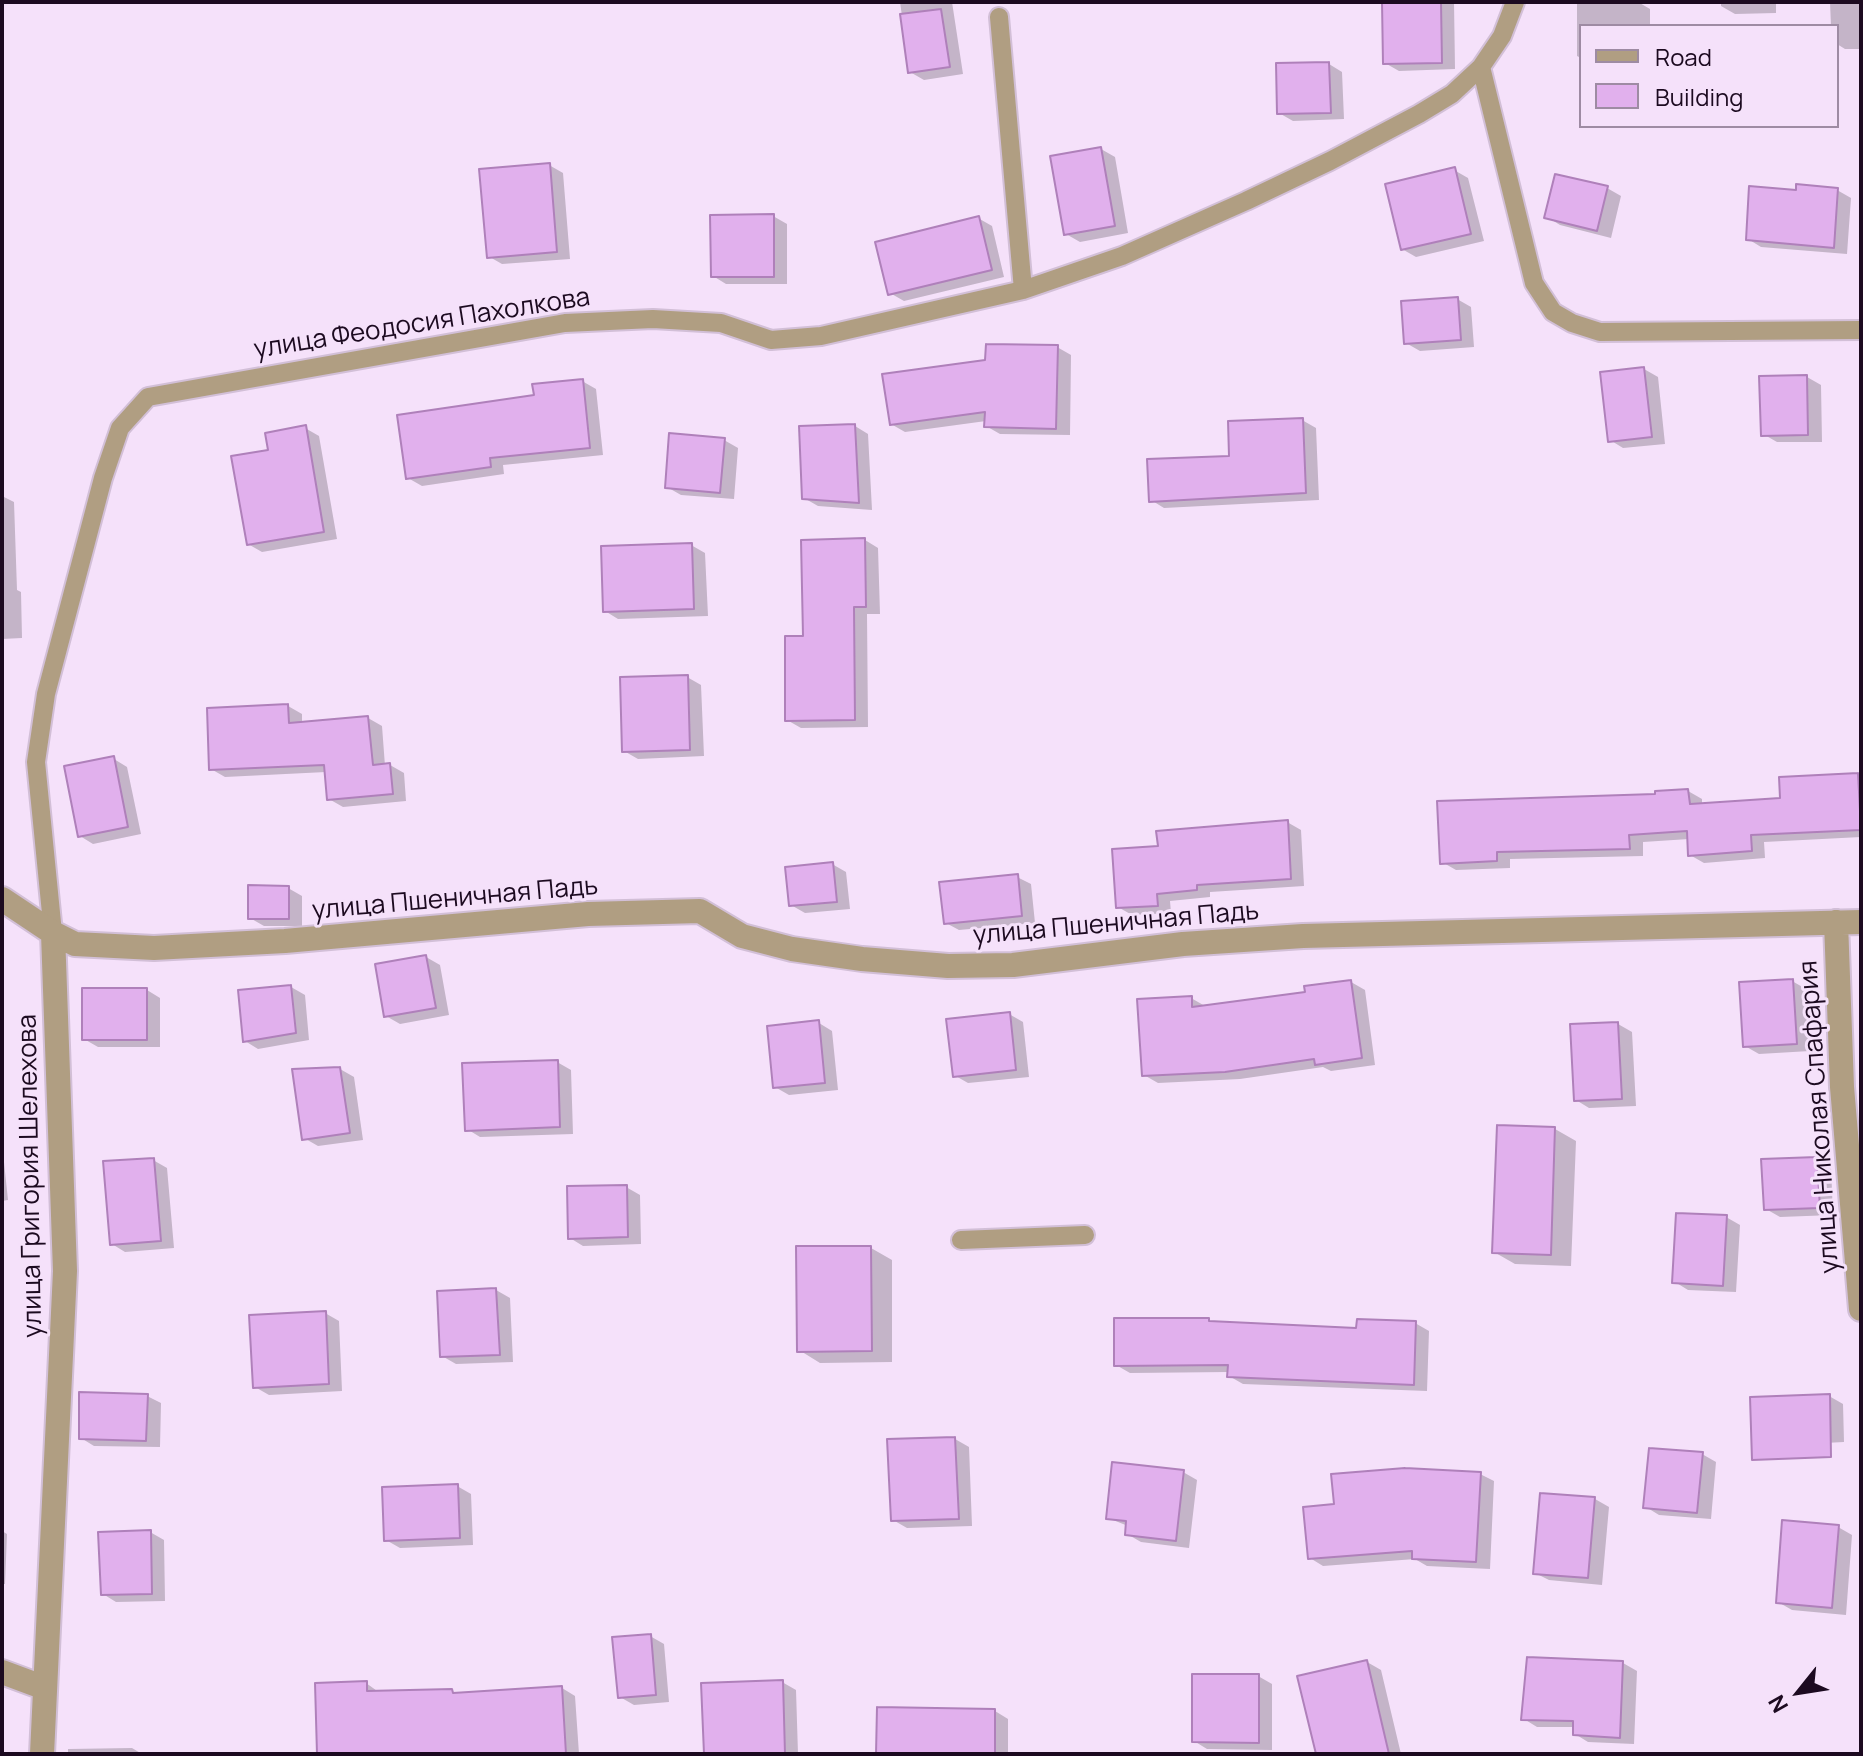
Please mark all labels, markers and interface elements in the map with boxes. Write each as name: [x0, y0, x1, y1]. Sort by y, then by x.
legend: [1579, 24, 1839, 128]
text: Road: [1655, 40, 1712, 73]
text: Building: [1655, 80, 1743, 113]
street label: улица Феодосия Пахолкова: [252, 282, 592, 366]
street label: улица Пшеничная Падь: [311, 871, 599, 927]
street label: улица Пшеничная Падь: [972, 896, 1260, 952]
street label: улица Николая Спафария: [1793, 959, 1847, 1275]
street label: улица Григория Шелехова: [13, 1014, 49, 1338]
north arrow: [1759, 1652, 1839, 1732]
text: N: [1761, 1690, 1795, 1718]

